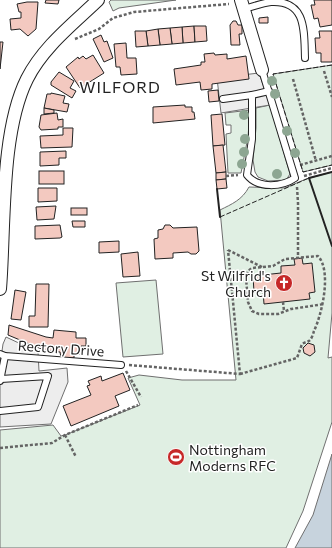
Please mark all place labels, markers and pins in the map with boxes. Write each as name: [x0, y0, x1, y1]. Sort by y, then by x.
place label: St Wilfrid's Church: [201, 267, 271, 300]
church icon: St Wilfrid's Church: [274, 273, 294, 293]
place label: Nottingham Moderns RFC: [189, 441, 276, 474]
sports icon: Nottingham Moderns RFC: [166, 447, 186, 467]

